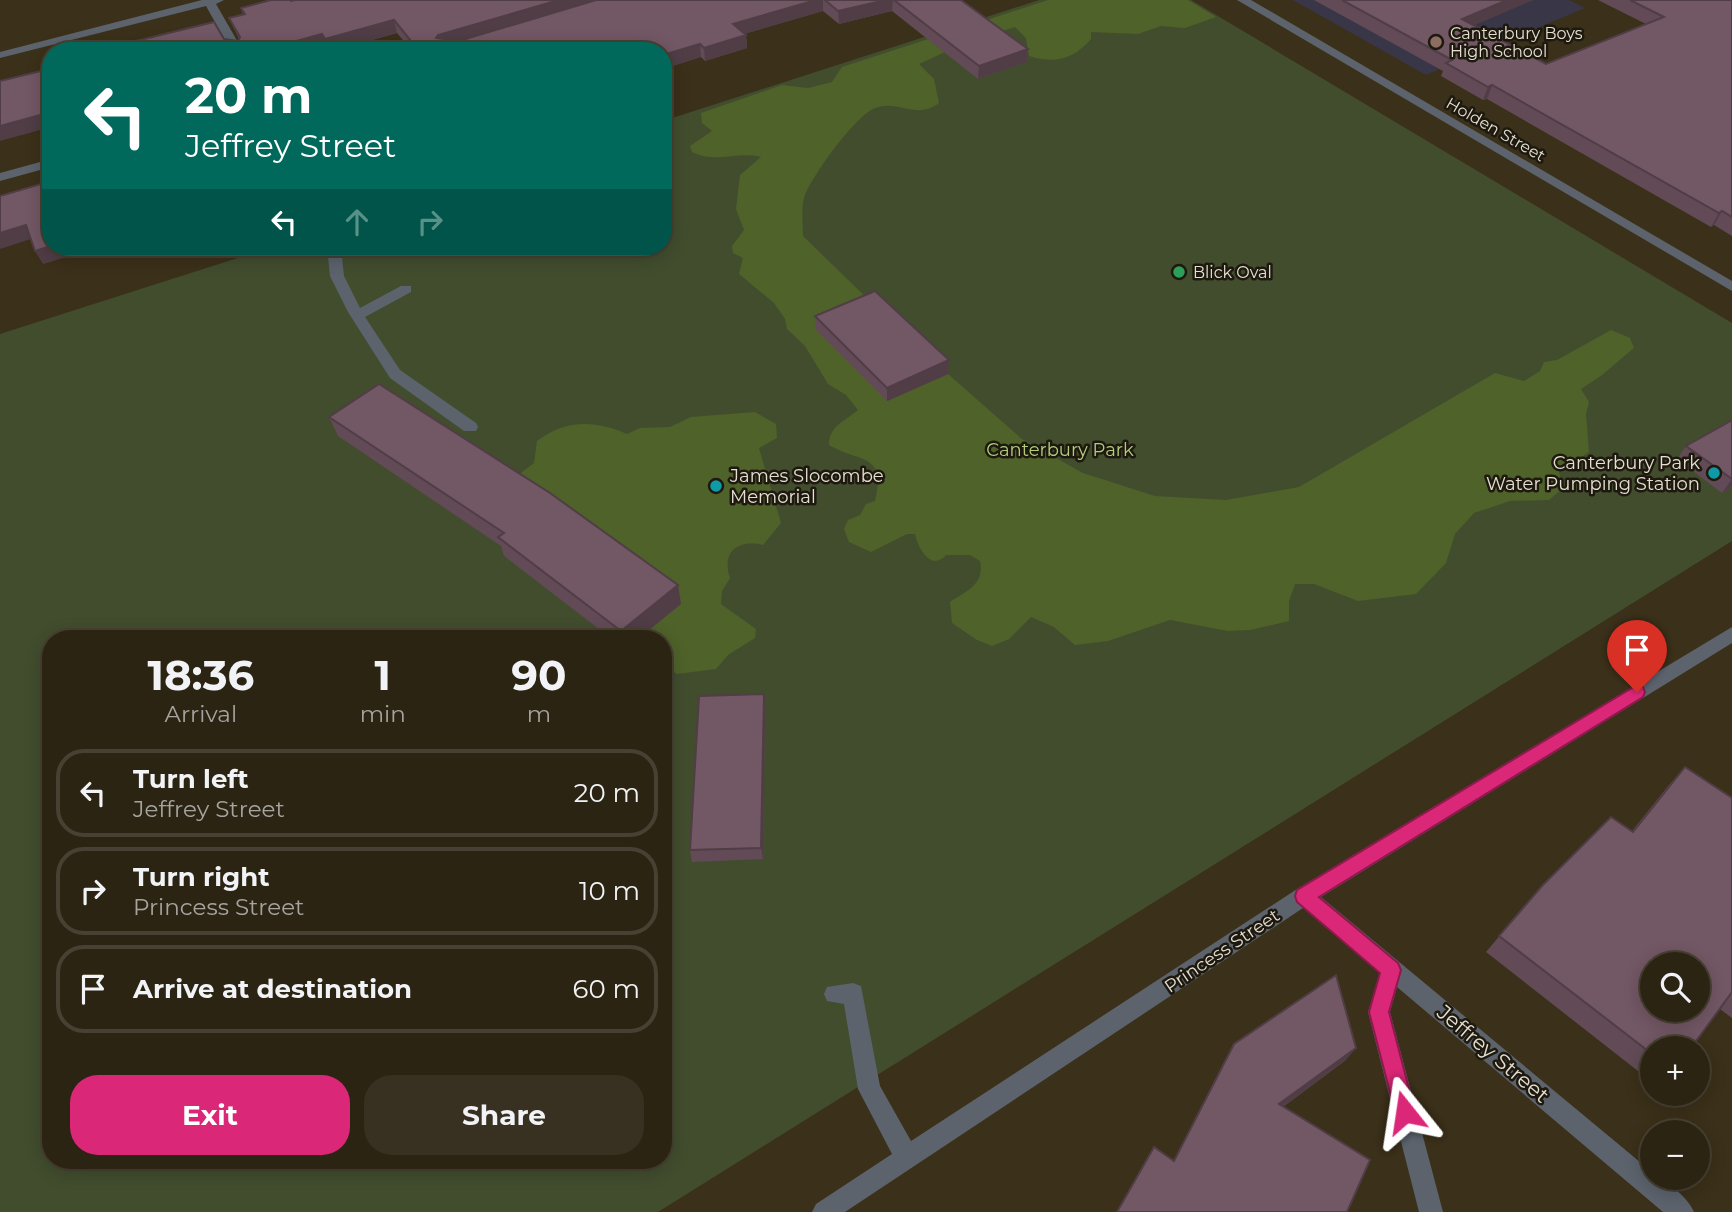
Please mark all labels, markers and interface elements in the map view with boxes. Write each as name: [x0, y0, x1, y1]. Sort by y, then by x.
place label: Canterbury Boys High School: [1450, 24, 1583, 61]
marker: Canterbury Boys High School: [1428, 34, 1444, 50]
text: 20 m: [185, 66, 312, 125]
icon: left: [70, 70, 161, 161]
street label: Holden Street: [1443, 93, 1549, 166]
text: Jeffrey Street: [185, 126, 396, 165]
icon: left: [265, 203, 303, 241]
icon: ahead: [338, 203, 376, 241]
icon: right: [411, 203, 449, 241]
place label: Blick Oval: [1193, 263, 1272, 282]
marker: Blick Oval: [1171, 264, 1187, 280]
park label: Canterbury Park: [986, 439, 1134, 461]
place label: Canterbury Park Water Pumping Station: [1486, 452, 1700, 495]
place label: James Slocombe Memorial: [729, 465, 884, 508]
marker: Canterbury Park Water Pumping Station: [1706, 465, 1722, 481]
marker: James Slocombe Memorial: [708, 478, 724, 494]
pin: [1607, 620, 1667, 692]
icon: arrive: [1618, 631, 1656, 669]
text: 18:36: [147, 649, 254, 701]
text: 1: [375, 649, 391, 701]
text: 90: [511, 649, 567, 701]
text: Arrival: [165, 700, 237, 728]
text: min: [360, 700, 406, 728]
text: m: [527, 700, 551, 728]
text: Turn left: [133, 763, 249, 795]
icon: left: [74, 774, 112, 812]
text: 20 m: [574, 777, 640, 809]
text: Jeffrey Street: [133, 795, 285, 823]
text: Turn right: [133, 861, 269, 893]
icon: right: [74, 872, 112, 910]
text: 10 m: [579, 875, 640, 907]
text: Princess Street: [133, 893, 304, 921]
street label: Princess Street: [1160, 904, 1284, 998]
map controls: [1640, 952, 1710, 1190]
button: search: [1640, 952, 1710, 1022]
icon: arrive: [74, 970, 112, 1008]
text: Arrive at destination: [133, 973, 412, 1005]
text: 60 m: [573, 973, 640, 1005]
street label: Jeffrey Street: [1431, 999, 1554, 1108]
button: +: [1640, 1036, 1710, 1106]
button: Exit: [70, 1075, 350, 1155]
button: Share: [364, 1075, 644, 1155]
position arrow: [1368, 1075, 1442, 1149]
button: −: [1640, 1120, 1710, 1190]

